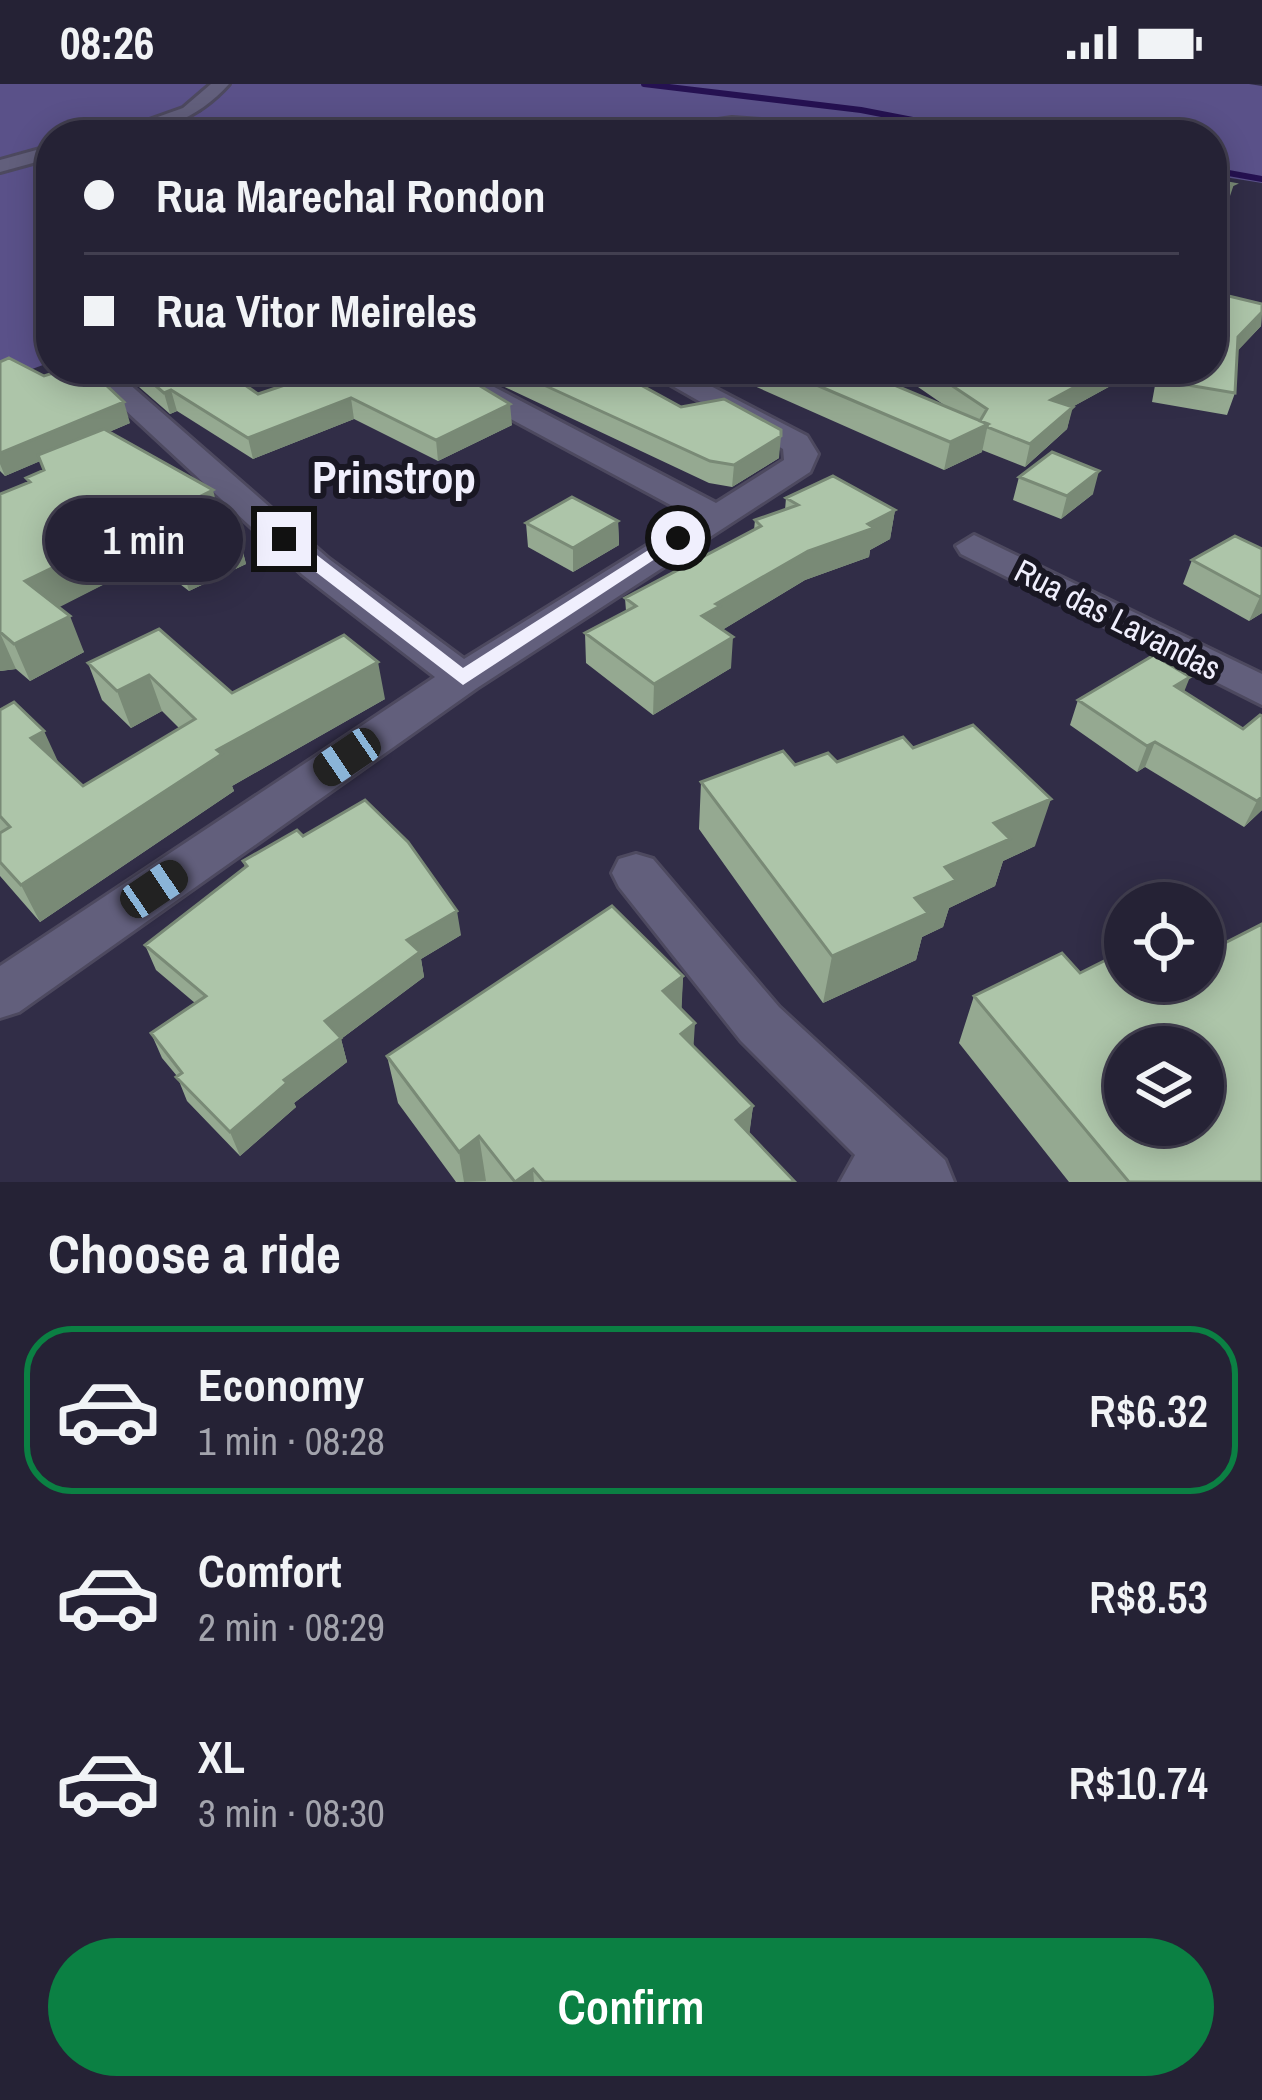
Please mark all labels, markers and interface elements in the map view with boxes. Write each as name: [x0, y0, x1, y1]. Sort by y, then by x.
text: 08:26: [60, 12, 154, 73]
text: Rua Marechal Rondon: [156, 165, 546, 226]
text: Rua Vitor Meireles: [156, 280, 477, 341]
district label: Prinstrop: [312, 446, 476, 507]
callout: 1 min: [44, 497, 242, 581]
route start: [651, 511, 705, 565]
route end: [257, 512, 311, 566]
text: 1 min: [103, 514, 185, 566]
street label: Rua das Lavandas: [1007, 548, 1229, 690]
car: [307, 722, 387, 792]
car: [114, 854, 194, 924]
map controls: [1104, 882, 1224, 1146]
button: locate: [1104, 882, 1224, 1002]
button: layers: [1104, 1026, 1224, 1146]
text: Choose a ride: [48, 1217, 341, 1290]
text: Economy: [198, 1354, 364, 1415]
icon: car: [54, 1356, 162, 1464]
text: R$6.32: [1089, 1380, 1208, 1441]
text: 1 min · 08:28: [198, 1415, 385, 1467]
text: Comfort: [198, 1540, 341, 1601]
icon: car: [54, 1542, 162, 1650]
text: R$8.53: [1089, 1566, 1208, 1627]
text: 2 min · 08:29: [198, 1601, 385, 1653]
text: XL: [198, 1726, 245, 1787]
icon: car: [54, 1728, 162, 1836]
text: R$10.74: [1068, 1752, 1208, 1813]
text: 3 min · 08:30: [198, 1787, 385, 1839]
button: Confirm: [48, 1938, 1214, 2076]

